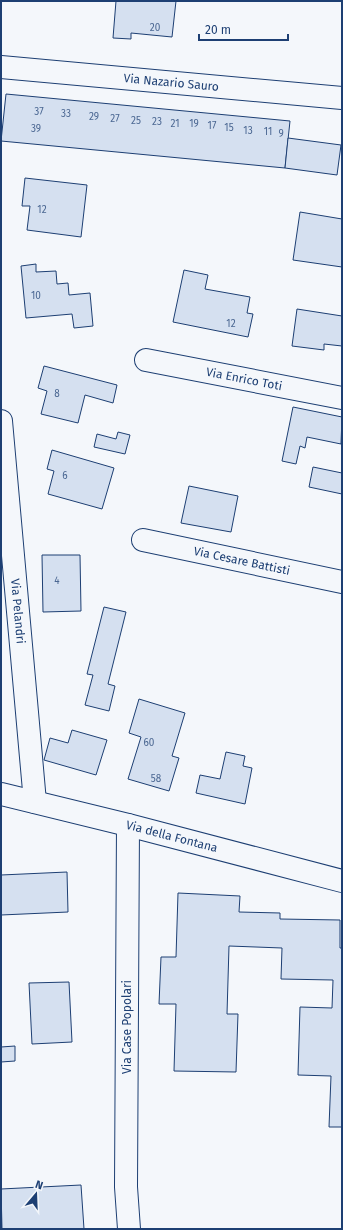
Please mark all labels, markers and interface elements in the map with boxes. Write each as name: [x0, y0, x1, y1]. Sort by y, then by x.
scale bar: [199, 16, 288, 42]
house number: 20: [150, 22, 161, 34]
text: 20 m: [205, 23, 231, 37]
street label: Via Nazario Sauro: [123, 71, 220, 94]
house number: 37: [34, 106, 44, 118]
house number: 33: [61, 108, 71, 120]
house number: 29: [89, 111, 99, 123]
house number: 27: [110, 113, 120, 125]
house number: 25: [131, 115, 141, 127]
house number: 23: [152, 116, 162, 128]
house number: 21: [170, 118, 180, 130]
house number: 19: [189, 118, 199, 130]
house number: 17: [208, 120, 217, 132]
house number: 15: [224, 122, 234, 134]
house number: 39: [31, 123, 41, 135]
house number: 13: [243, 125, 253, 137]
house number: 11: [264, 126, 272, 138]
house number: 9: [278, 128, 284, 140]
house number: 12: [37, 204, 47, 216]
house number: 10: [31, 290, 41, 302]
house number: 12: [226, 318, 236, 330]
street label: Via Enrico Toti: [205, 365, 283, 393]
house number: 8: [54, 388, 60, 400]
house number: 6: [62, 470, 68, 482]
street label: Via Cesare Battisti: [192, 544, 291, 578]
house number: 4: [54, 575, 60, 587]
street label: Via Pelandri: [8, 578, 28, 644]
house number: 60: [144, 737, 155, 749]
house number: 58: [151, 773, 162, 785]
street label: Via della Fontana: [124, 818, 219, 855]
street label: Via Case Popolari: [120, 980, 134, 1074]
north arrow: [16, 1174, 56, 1214]
text: N: [34, 1178, 45, 1192]

